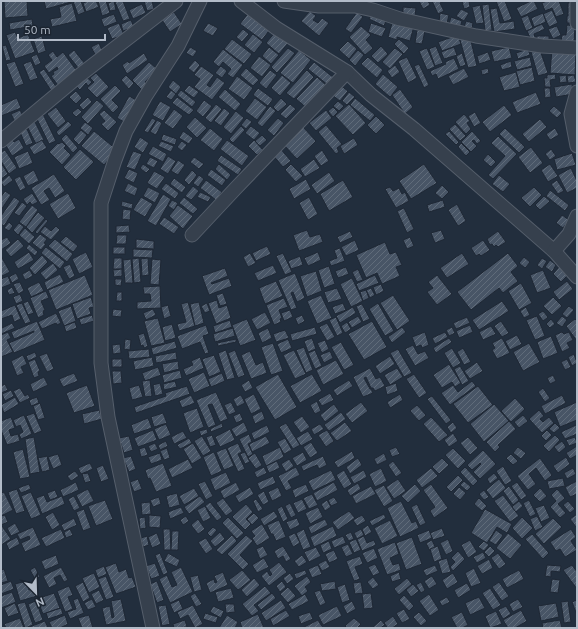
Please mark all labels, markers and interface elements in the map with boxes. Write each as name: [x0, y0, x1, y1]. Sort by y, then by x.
scale bar: [18, 16, 105, 42]
text: 50 m: [24, 23, 51, 36]
north arrow: [16, 573, 56, 613]
text: N: [34, 595, 46, 609]

